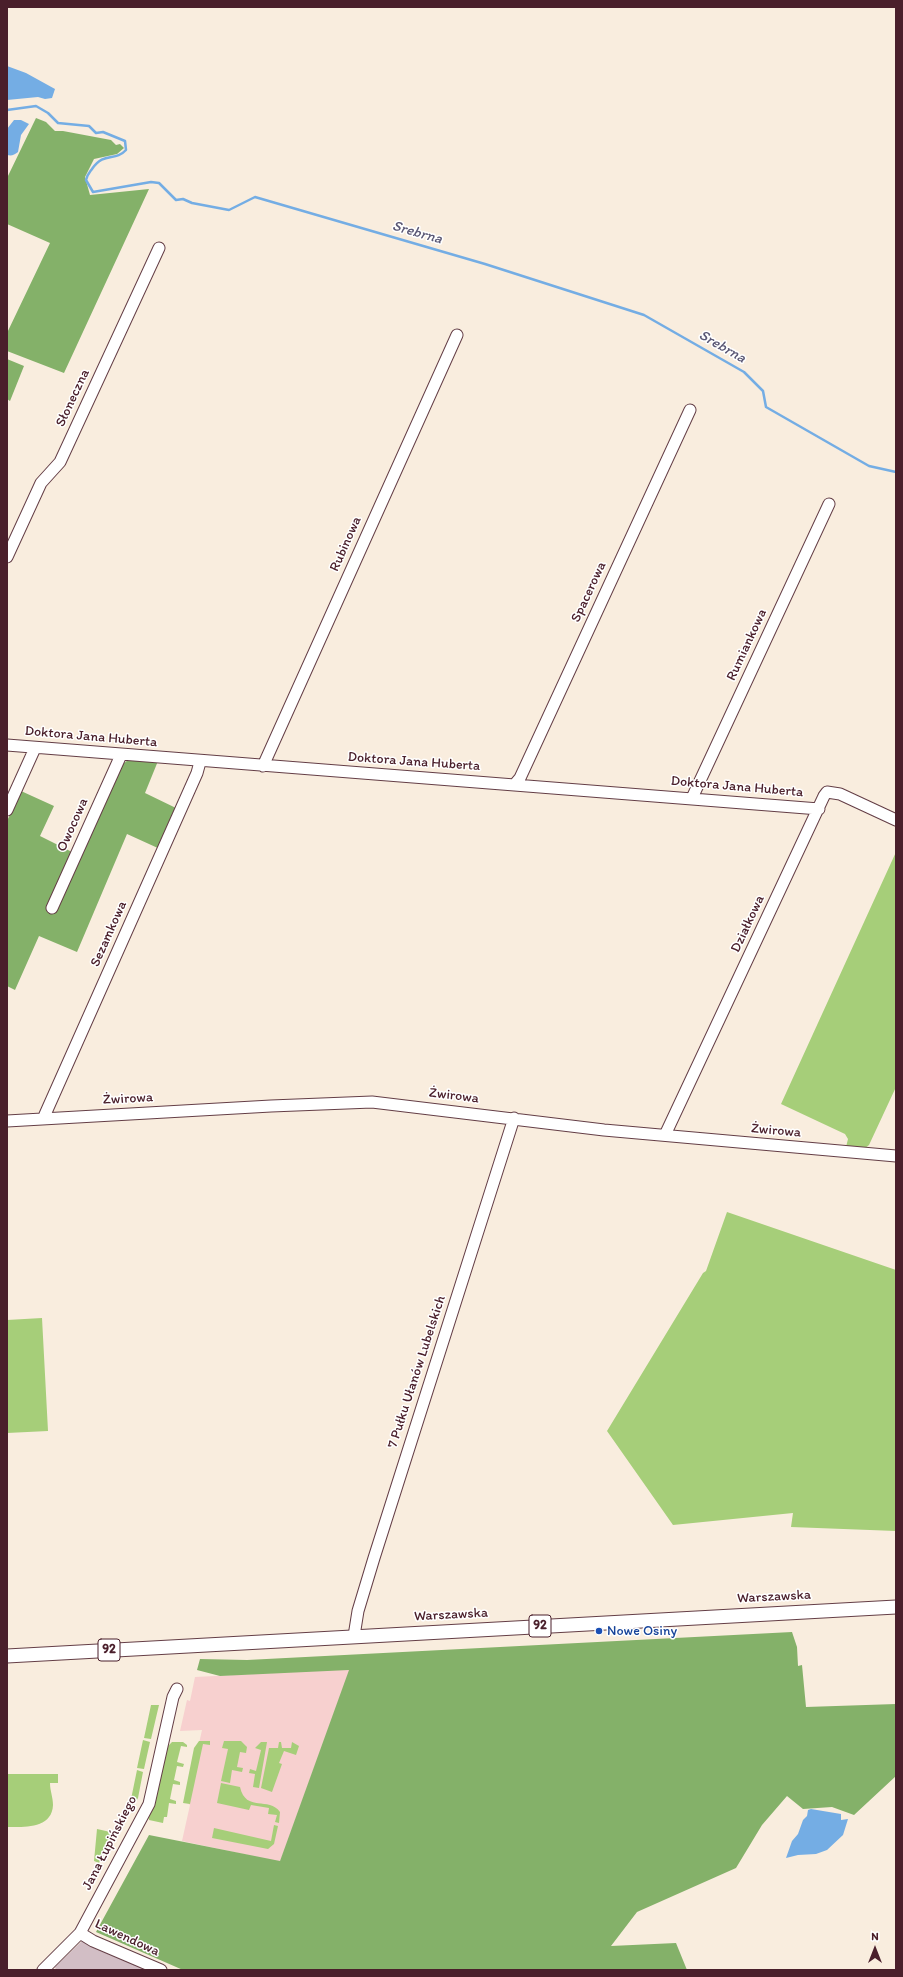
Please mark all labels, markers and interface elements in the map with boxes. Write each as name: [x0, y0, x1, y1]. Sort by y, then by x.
water label: Srebrna: [390, 217, 444, 249]
water label: Srebrna: [695, 326, 749, 368]
street label: Słoneczna: [52, 367, 94, 429]
street label: Rubinowa: [326, 514, 366, 574]
street label: Spacerowa: [568, 559, 610, 625]
street label: Rumiankowa: [723, 607, 771, 683]
street label: Doktora Jana Huberta: [24, 723, 158, 751]
street label: Doktora Jana Huberta: [347, 749, 481, 775]
street label: Doktora Jana Huberta: [670, 773, 804, 801]
street label: Owocowa: [54, 795, 92, 855]
street label: Działkowa: [727, 893, 769, 955]
street label: Sezamkowa: [87, 899, 131, 969]
street label: Żwirowa: [428, 1085, 480, 1107]
street label: Żwirowa: [102, 1089, 154, 1109]
street label: Żwirowa: [750, 1120, 802, 1142]
street label: 7 Pułku Ułanów Lubelskich: [384, 1293, 450, 1451]
street label: Warszawska: [737, 1587, 811, 1607]
street label: Warszawska: [414, 1605, 488, 1625]
road number: 92: [529, 1615, 551, 1637]
place label: Nowe Osiny: [607, 1623, 677, 1639]
marker: Nowe Osiny: [594, 1626, 604, 1636]
road number: 92: [98, 1639, 120, 1661]
street label: Jana Łupińskiego: [79, 1793, 141, 1893]
street label: Lawendowa: [92, 1916, 162, 1960]
north arrow: [855, 1929, 895, 1969]
text: N: [871, 1930, 879, 1943]

